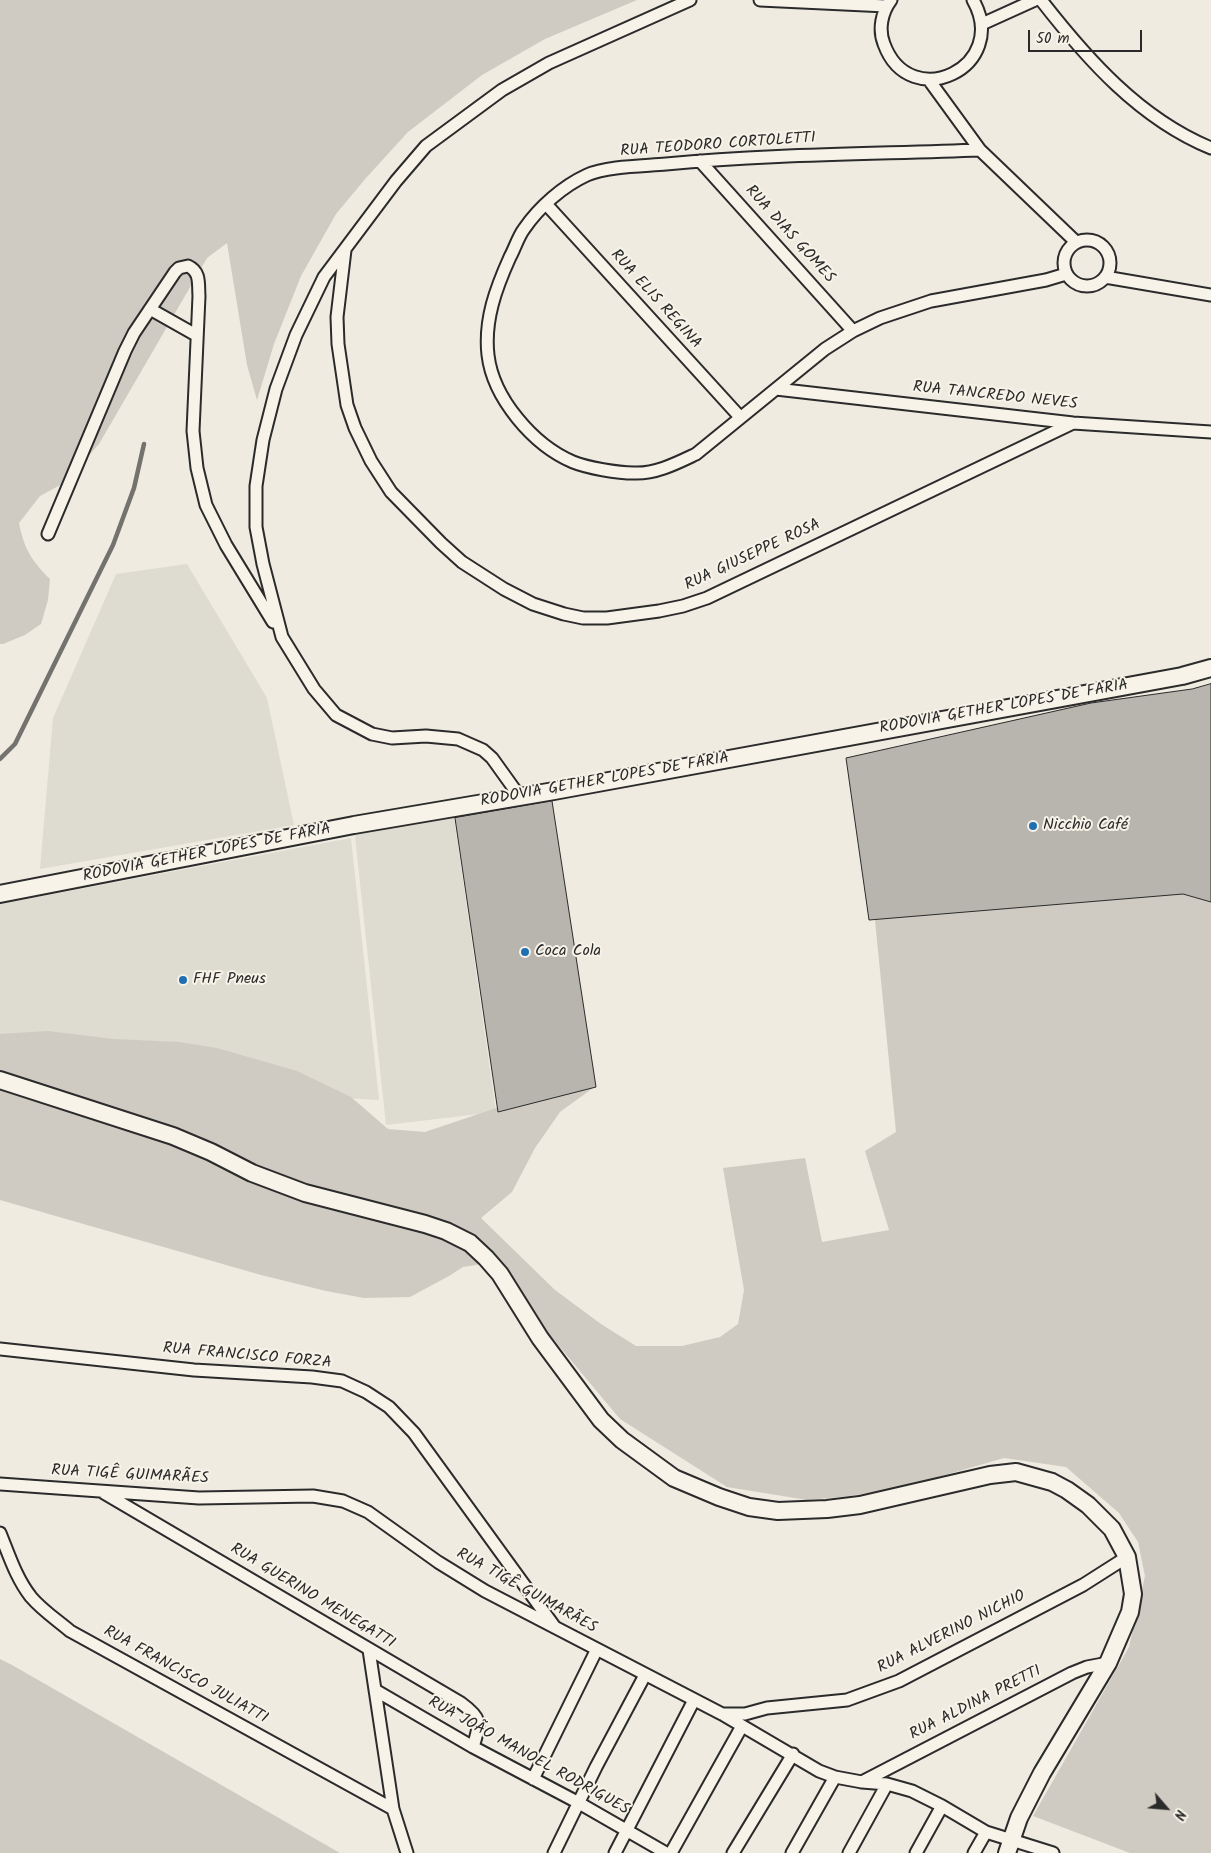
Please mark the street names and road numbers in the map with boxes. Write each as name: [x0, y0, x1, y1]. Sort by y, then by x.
street label: RUA TEODORO CORTOLETTI: [620, 130, 816, 162]
street label: RUA DIAS GOMES: [740, 182, 838, 288]
street label: RUA ELIS REGINA: [605, 246, 705, 354]
street label: RUA TANCREDO NEVES: [912, 379, 1078, 415]
street label: RUA GIUSEPPE ROSA: [682, 516, 824, 596]
street label: RODOVIA GETHER LOPES DE FARIA: [878, 677, 1130, 739]
street label: RODOVIA GETHER LOPES DE FARIA: [479, 750, 731, 812]
street label: RODOVIA GETHER LOPES DE FARIA: [81, 821, 333, 887]
street label: RUA FRANCISCO FORZA: [162, 1340, 332, 1374]
street label: RUA TIGÊ GUIMARÃES: [51, 1462, 209, 1490]
street label: RUA GUERINO MENEGATTI: [226, 1540, 398, 1654]
street label: RUA TIGÊ GUIMARÃES: [452, 1545, 600, 1639]
street label: RUA ALVERINO NICHIO: [875, 1587, 1029, 1679]
street label: RUA FRANCISCO JULIATTI: [100, 1623, 270, 1729]
street label: RUA ALDINA PRETTI: [907, 1662, 1045, 1746]
street label: RUA JOÃO MANOEL RODRIGUES: [424, 1694, 632, 1820]

